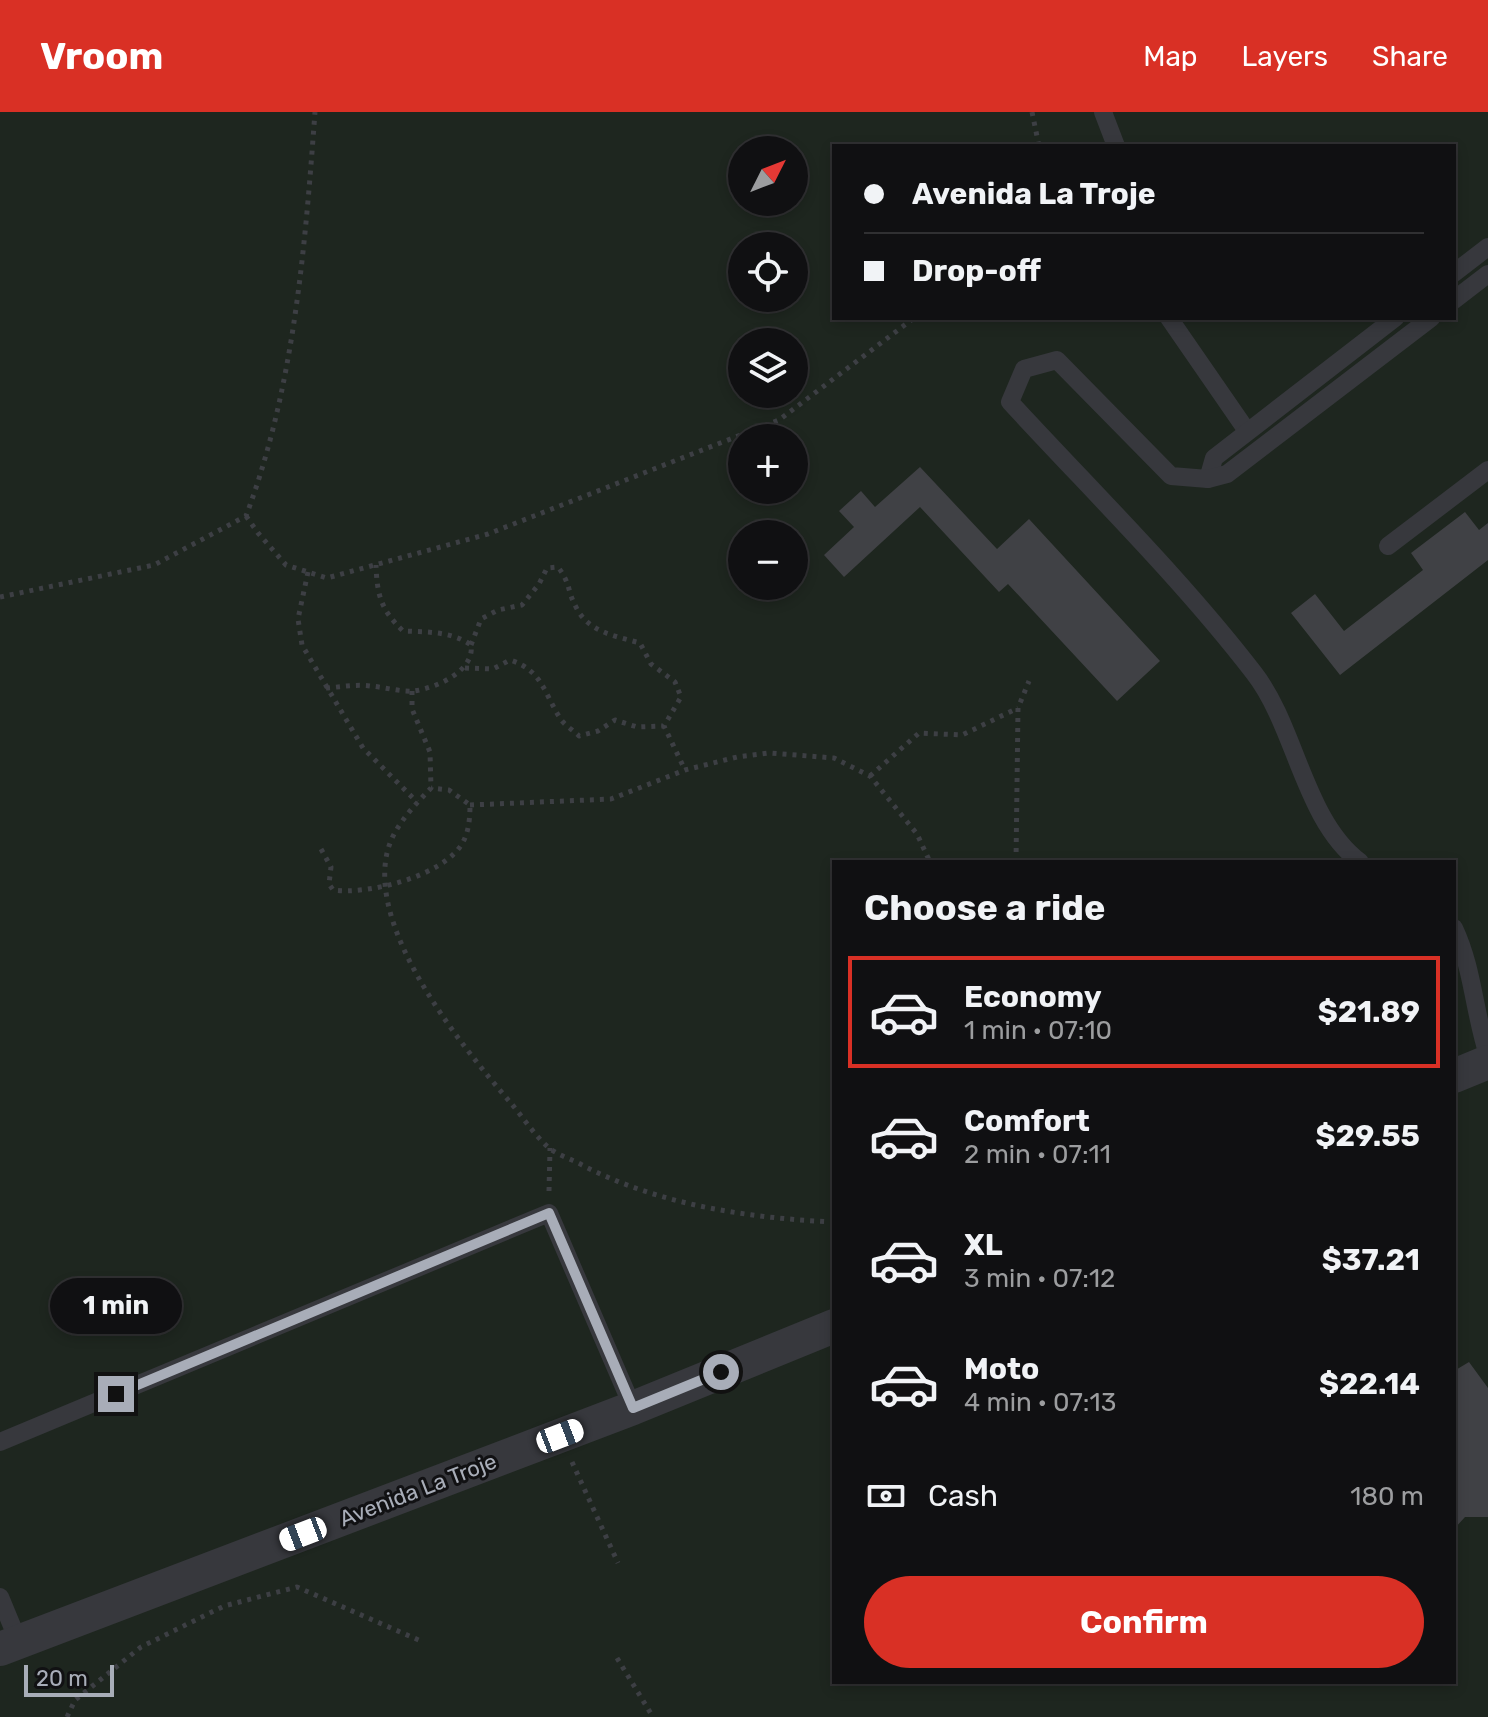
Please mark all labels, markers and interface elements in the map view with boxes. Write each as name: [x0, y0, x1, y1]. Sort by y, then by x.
text: Vroom: [40, 33, 163, 79]
text: Map: [1143, 40, 1198, 73]
text: Layers: [1242, 40, 1328, 73]
text: Share: [1372, 40, 1448, 73]
north arrow: [728, 136, 808, 216]
map controls: [728, 136, 808, 600]
text: Avenida La Troje: [912, 176, 1156, 212]
button: locate: [728, 232, 808, 312]
text: Drop-off: [912, 253, 1041, 289]
button: layers: [728, 328, 808, 408]
button: +: [728, 424, 808, 504]
button: −: [728, 520, 808, 600]
text: Choose a ride: [864, 886, 1105, 929]
icon: car: [868, 976, 940, 1048]
text: Economy: [964, 979, 1102, 1015]
text: $21.89: [1318, 994, 1420, 1030]
text: 1 min · 07:10: [964, 1015, 1112, 1046]
icon: car: [868, 1100, 940, 1172]
text: Comfort: [964, 1103, 1090, 1139]
text: $29.55: [1315, 1118, 1420, 1154]
text: 2 min · 07:11: [964, 1139, 1111, 1170]
icon: car: [868, 1224, 940, 1296]
text: XL: [964, 1227, 1003, 1263]
text: $37.21: [1322, 1242, 1420, 1278]
text: 3 min · 07:12: [964, 1263, 1115, 1294]
callout: 1 min: [50, 1278, 182, 1334]
text: 1 min: [83, 1290, 149, 1321]
icon: car: [868, 1348, 940, 1420]
text: Moto: [964, 1351, 1039, 1387]
route start: [703, 1354, 739, 1390]
text: $22.14: [1319, 1366, 1420, 1402]
route end: [98, 1376, 134, 1412]
text: 4 min · 07:13: [964, 1387, 1116, 1418]
car: [533, 1416, 587, 1456]
street label: Avenida La Troje: [335, 1448, 501, 1532]
icon: cash: [864, 1474, 908, 1518]
text: Cash: [928, 1478, 998, 1514]
text: 180 m: [1350, 1481, 1424, 1512]
car: [276, 1514, 330, 1554]
button: Confirm: [864, 1576, 1424, 1668]
scale bar: [24, 1661, 114, 1697]
text: 20 m: [36, 1665, 88, 1692]

